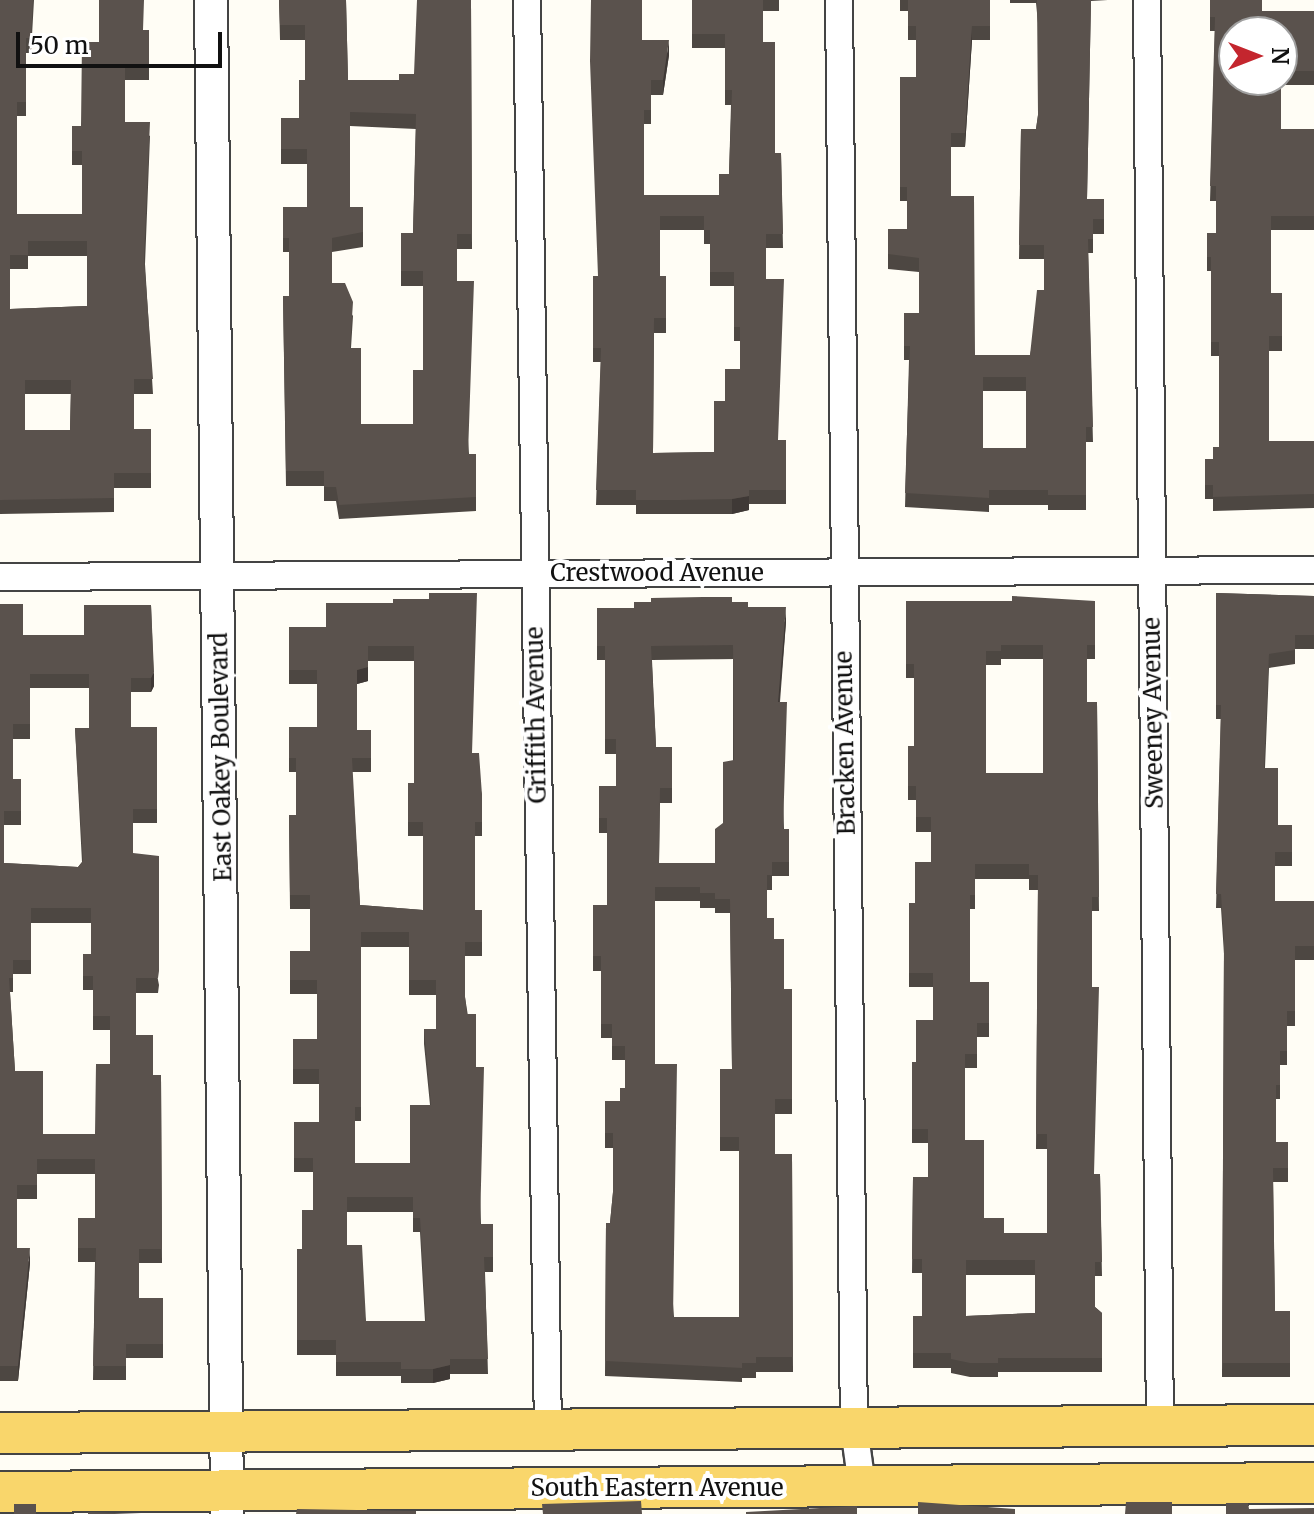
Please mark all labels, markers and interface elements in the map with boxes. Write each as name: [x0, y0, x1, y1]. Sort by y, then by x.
scale bar: [20, 16, 226, 66]
north arrow: [1218, 16, 1298, 96]
text: 50 m: [30, 30, 89, 61]
text: N: [1266, 47, 1294, 65]
street label: Crestwood Avenue: [550, 559, 764, 587]
street label: Sweeney Avenue: [1137, 617, 1169, 809]
street label: Griffith Avenue: [520, 626, 552, 804]
street label: East Oakey Boulevard: [204, 632, 238, 882]
street label: Bracken Avenue: [829, 651, 861, 835]
street label: South Eastern Avenue: [531, 1474, 783, 1502]

